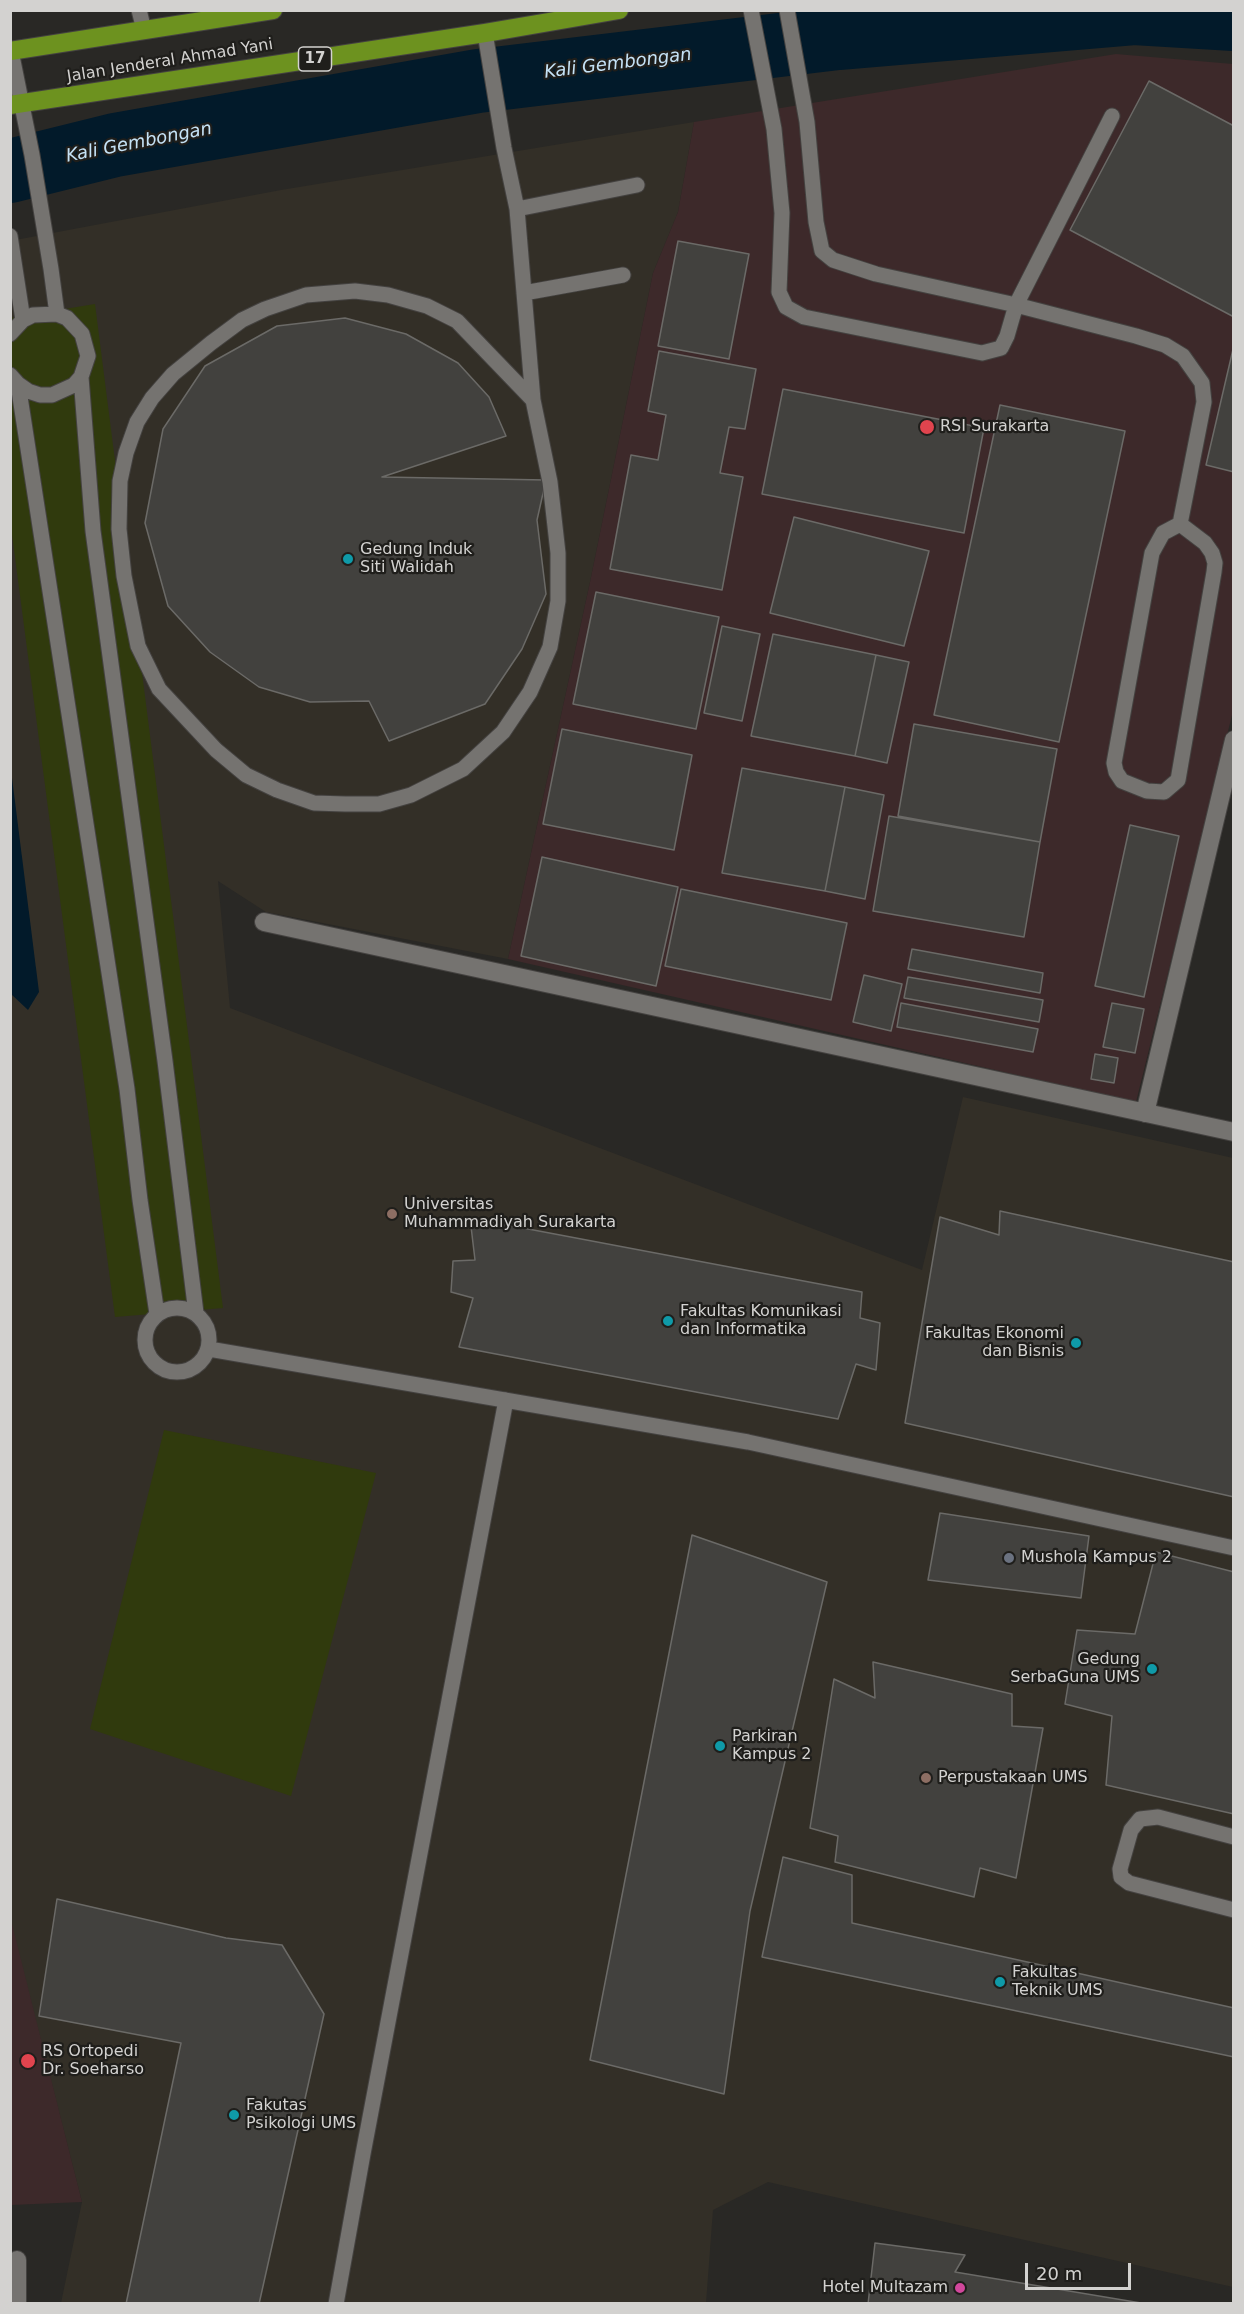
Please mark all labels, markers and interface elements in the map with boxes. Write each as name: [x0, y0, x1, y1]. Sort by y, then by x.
street label: Jalan Jenderal Ahmad Yani: [66, 35, 274, 87]
water label: Kali Gembongan: [543, 44, 693, 84]
road number: 17: [298, 47, 332, 71]
water label: Kali Gembongan: [64, 118, 214, 168]
place label: RSI Surakarta: [940, 417, 1049, 437]
marker: RSI Surakarta: [918, 418, 936, 436]
place label: Gedung Induk Siti Walidah: [360, 540, 472, 578]
marker: Gedung Induk Siti Walidah: [341, 552, 355, 566]
place label: Universitas Muhammadiyah Surakarta: [404, 1195, 616, 1233]
marker: Universitas Muhammadiyah Surakarta: [385, 1207, 399, 1221]
place label: Fakultas Komunikasi dan Informatika: [680, 1302, 842, 1340]
marker: Fakultas Komunikasi dan Informatika: [661, 1314, 675, 1328]
place label: Fakultas Ekonomi dan Bisnis: [925, 1324, 1064, 1362]
marker: Fakultas Ekonomi dan Bisnis: [1069, 1336, 1083, 1350]
place label: Mushola Kampus 2: [1021, 1548, 1172, 1568]
marker: Mushola Kampus 2: [1002, 1551, 1016, 1565]
place label: Gedung SerbaGuna UMS: [1010, 1650, 1140, 1688]
marker: Gedung SerbaGuna UMS: [1145, 1662, 1159, 1676]
place label: Parkiran Kampus 2: [732, 1727, 812, 1765]
marker: Parkiran Kampus 2: [713, 1739, 727, 1753]
place label: Perpustakaan UMS: [938, 1768, 1088, 1788]
marker: Perpustakaan UMS: [919, 1771, 933, 1785]
place label: Fakultas Teknik UMS: [1012, 1963, 1103, 2001]
marker: Fakultas Teknik UMS: [993, 1975, 1007, 1989]
place label: RS Ortopedi Dr. Soeharso: [42, 2042, 144, 2080]
marker: RS Ortopedi Dr. Soeharso: [19, 2052, 37, 2070]
place label: Fakutas Psikologi UMS: [246, 2096, 356, 2134]
marker: Fakutas Psikologi UMS: [227, 2108, 241, 2122]
scale bar: [1028, 2251, 1134, 2289]
text: 20 m: [1036, 2263, 1082, 2284]
place label: Hotel Multazam: [822, 2278, 948, 2298]
marker: Hotel Multazam: [953, 2281, 967, 2295]

